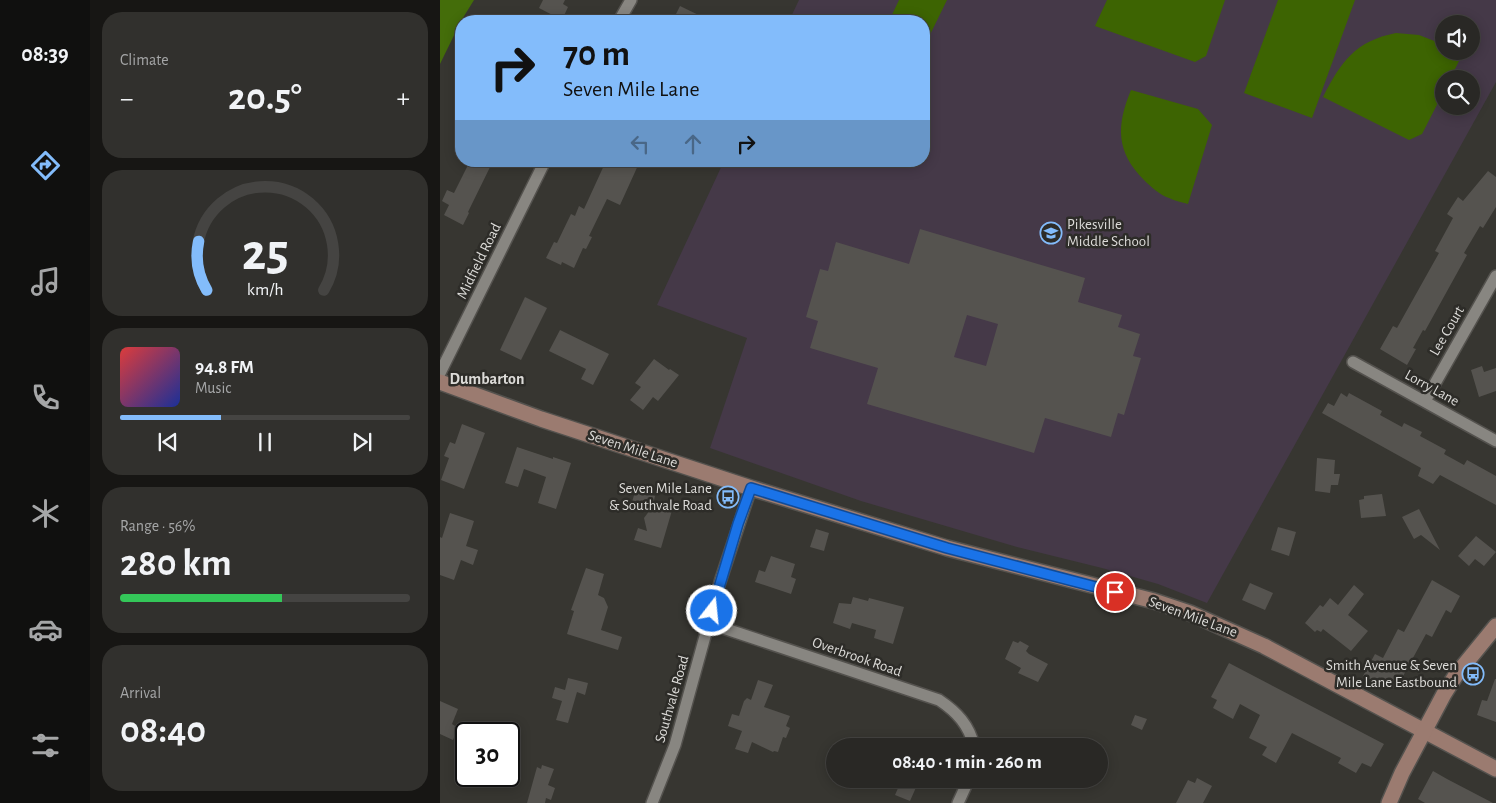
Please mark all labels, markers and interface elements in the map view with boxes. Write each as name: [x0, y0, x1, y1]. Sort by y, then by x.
map controls: [1435, 15, 1480, 115]
button: sound: [1435, 15, 1480, 60]
icon: right: [480, 35, 545, 100]
text: 70 m: [563, 37, 630, 72]
text: 08:39: [21, 43, 69, 65]
text: Climate: [120, 52, 169, 68]
button: search: [1435, 70, 1480, 115]
text: Seven Mile Lane: [563, 78, 700, 100]
text: 20.5°: [228, 79, 302, 117]
text: −: [120, 85, 133, 113]
text: +: [397, 85, 410, 113]
icon: left: [626, 130, 654, 158]
icon: ahead: [679, 130, 707, 158]
icon: right: [732, 130, 760, 158]
icon: directions: [28, 148, 63, 183]
place label: Pikesville Middle School: [1067, 217, 1150, 249]
street label: Midfield Road: [454, 221, 504, 301]
school or university icon: Pikesville Middle School: [1039, 221, 1063, 245]
text: 25: [242, 227, 288, 279]
icon: music: [28, 264, 63, 299]
text: km/h: [247, 281, 283, 299]
street label: Lee Court: [1427, 304, 1467, 358]
text: 94.8 FM: [195, 358, 254, 377]
street label: Lorry Lane: [1402, 367, 1462, 409]
district label: Dumbarton: [450, 371, 524, 387]
icon: phone: [28, 380, 63, 415]
text: Music: [195, 380, 231, 396]
street label: Seven Mile Lane: [586, 427, 680, 471]
icon: previous: [154, 428, 182, 456]
icon: pause: [251, 428, 279, 456]
icon: next: [348, 428, 376, 456]
place label: Seven Mile Lane & Southvale Road: [609, 481, 712, 513]
bus stop icon: Seven Mile Lane & Southvale Road: [716, 485, 740, 509]
icon: climate: [28, 496, 63, 531]
text: Range · 56%: [120, 518, 196, 534]
text: 280 km: [120, 545, 232, 583]
pin: [1094, 571, 1136, 613]
icon: arrive: [1101, 578, 1129, 606]
position arrow: [685, 584, 737, 636]
street label: Seven Mile Lane: [1147, 594, 1239, 640]
icon: car: [28, 612, 63, 647]
street label: Overbrook Road: [810, 635, 904, 679]
street label: Southvale Road: [652, 653, 692, 744]
place label: Smith Avenue & Seven Mile Lane Eastbound: [1326, 658, 1457, 690]
bus stop icon: Smith Avenue & Seven Mile Lane Eastbound: [1461, 662, 1485, 686]
text: Arrival: [120, 685, 161, 701]
text: 08:40: [120, 712, 206, 750]
speed limit sign: 30: [455, 722, 520, 787]
icon: filters: [28, 728, 63, 763]
text: 08:40 · 1 min · 260 m: [892, 753, 1042, 772]

